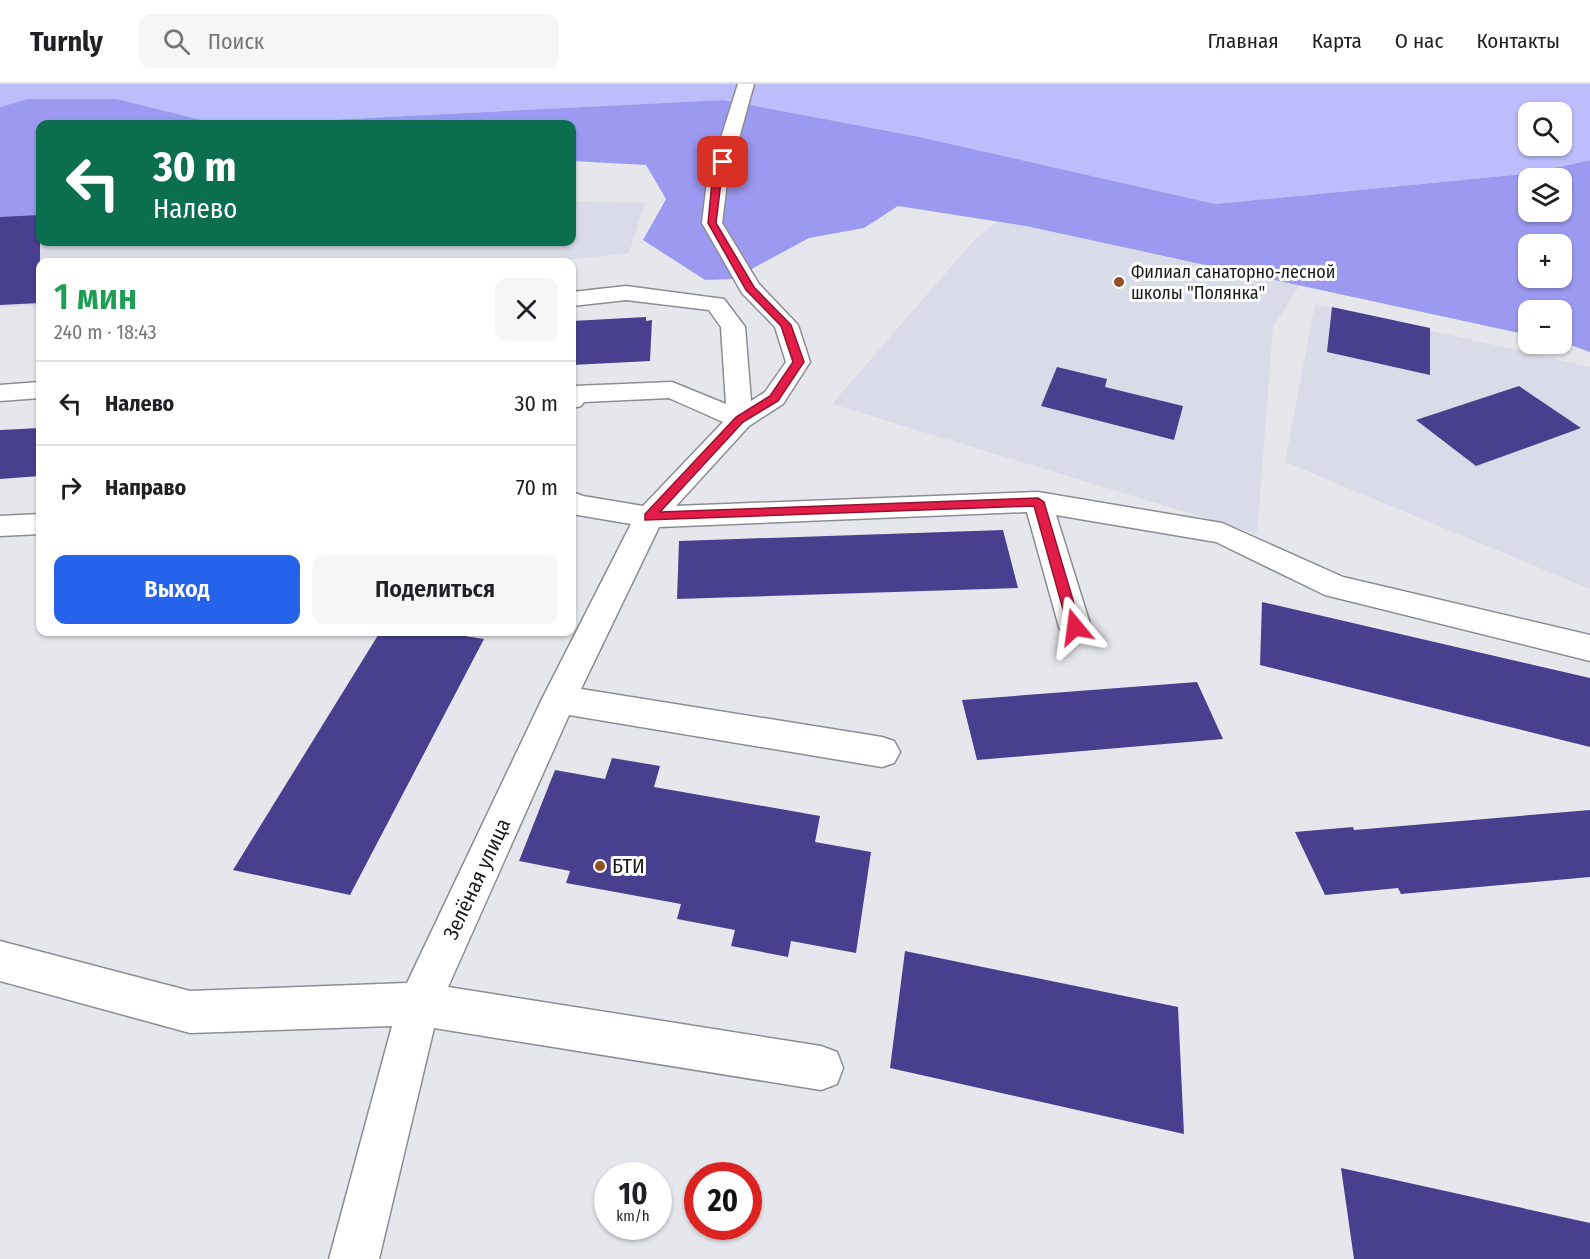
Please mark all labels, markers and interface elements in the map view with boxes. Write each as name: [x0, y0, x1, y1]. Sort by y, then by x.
search box: [139, 14, 559, 68]
text: Turnly: [30, 25, 103, 58]
icon: search: [160, 25, 193, 58]
text: Поиск: [208, 28, 264, 55]
text: Главная: [1208, 28, 1279, 54]
text: Карта: [1312, 28, 1362, 54]
text: О нас: [1395, 28, 1443, 54]
text: Контакты: [1476, 28, 1560, 54]
map controls: [1518, 102, 1572, 354]
button: search: [1518, 102, 1572, 156]
pin: [697, 136, 748, 187]
text: 30 m: [153, 142, 237, 192]
icon: left: [54, 144, 132, 222]
icon: arrive: [706, 145, 739, 178]
button: layers: [1518, 168, 1572, 222]
text: Налево: [153, 193, 237, 225]
button: +: [1518, 234, 1572, 288]
place label: Филиал санаторно-лесной школы "Полянка": [1131, 261, 1335, 304]
text: 1 мин: [54, 275, 137, 319]
marker: Филиал санаторно-лесной школы "Полянка": [1112, 275, 1126, 289]
button: close: [495, 278, 558, 341]
button: −: [1518, 300, 1572, 354]
text: 240 m · 18:43: [54, 320, 157, 344]
icon: left: [54, 387, 87, 420]
text: Налево: [105, 390, 174, 417]
text: 30 m: [515, 390, 558, 417]
icon: right: [54, 471, 87, 504]
text: Направо: [105, 474, 186, 501]
text: 70 m: [516, 474, 558, 501]
button: Выход: [54, 555, 300, 624]
button: Поделиться: [312, 555, 558, 624]
position arrow: [1043, 595, 1107, 659]
street label: Зелёная улица: [438, 814, 516, 944]
place label: БТИ: [612, 853, 645, 879]
marker: БТИ: [593, 859, 607, 873]
speed limit sign: 20: [684, 1162, 762, 1240]
text: 10: [618, 1176, 648, 1212]
text: km/h: [616, 1207, 650, 1225]

